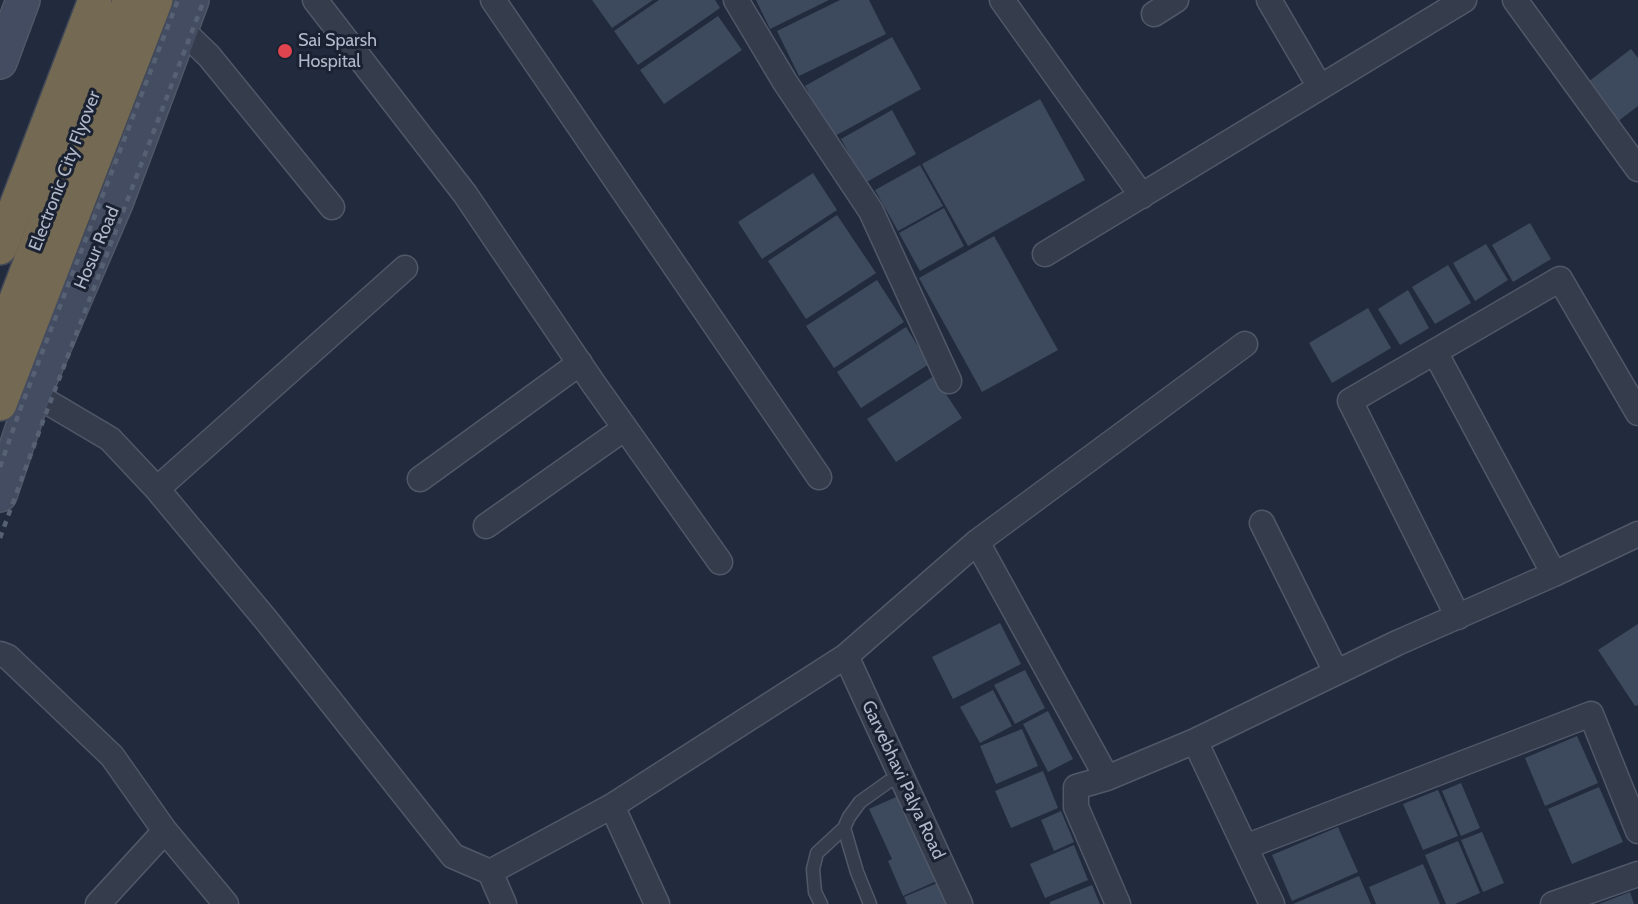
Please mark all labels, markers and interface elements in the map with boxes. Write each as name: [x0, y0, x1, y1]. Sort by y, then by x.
place label: Sai Sparsh Hospital: [298, 30, 377, 72]
marker: Sai Sparsh Hospital: [276, 42, 294, 60]
street label: Electronic City Flyover: [25, 88, 105, 254]
street label: Hosur Road: [70, 203, 124, 293]
street label: Garvebhavi Palya Road: [857, 697, 949, 863]

